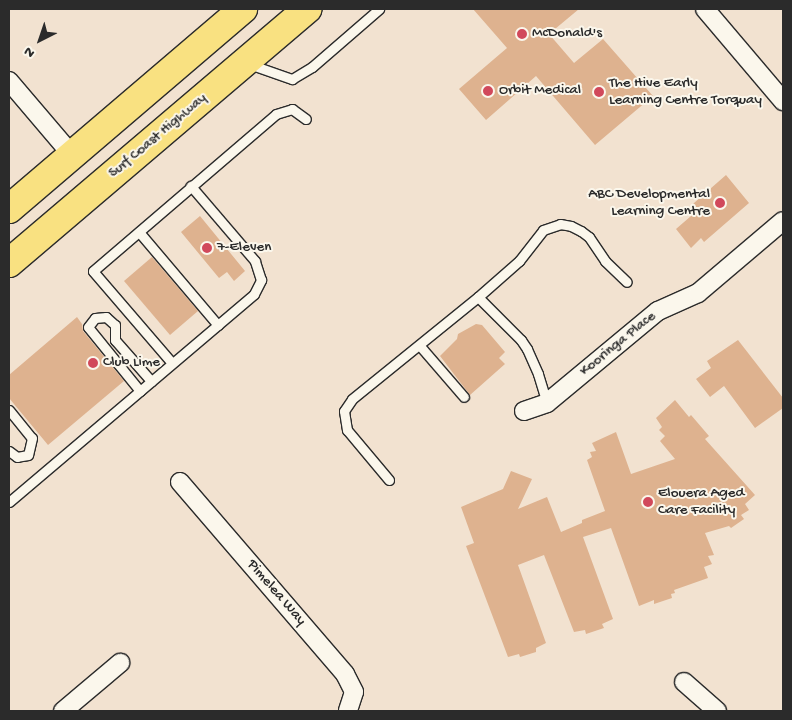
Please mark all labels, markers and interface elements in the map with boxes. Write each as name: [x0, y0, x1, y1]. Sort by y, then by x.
north arrow: [15, 15, 65, 65]
place label: McDonald's: [532, 25, 602, 43]
marker: McDonald's: [516, 28, 528, 40]
text: N: [21, 42, 39, 61]
place label: The Hive Early Learning Centre Torquay: [609, 74, 762, 109]
place label: Orbit Medical: [499, 82, 581, 100]
marker: Orbit Medical: [481, 84, 495, 98]
marker: The Hive Early Learning Centre Torquay: [593, 86, 605, 98]
street label: Surf Coast Highway: [105, 90, 211, 182]
place label: ABC Developmental Learning Centre: [588, 185, 710, 220]
marker: ABC Developmental Learning Centre: [714, 197, 726, 209]
place label: 7-Eleven: [217, 239, 271, 257]
marker: 7-Eleven: [201, 242, 213, 254]
street label: Kooringa Place: [576, 308, 660, 380]
place label: Club Lime: [103, 354, 160, 372]
marker: Club Lime: [87, 357, 99, 369]
place label: Elouera Aged Care Facility: [658, 484, 744, 519]
marker: Elouera Aged Care Facility: [642, 496, 654, 508]
street label: Pimelea Way: [243, 556, 309, 630]

